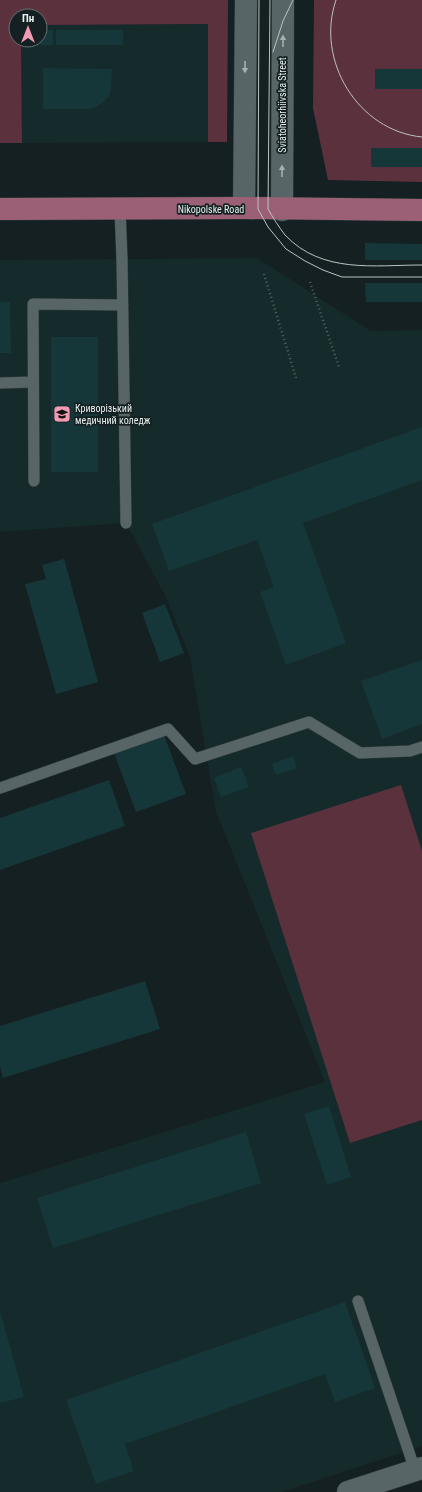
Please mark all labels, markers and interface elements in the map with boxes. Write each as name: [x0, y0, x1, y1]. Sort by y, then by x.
north arrow: [8, 8, 48, 48]
text: Пн: [22, 12, 34, 25]
one-way arrow: [280, 34, 286, 47]
street label: Sviatoheorhiivska Street: [277, 57, 288, 153]
one-way arrow: [242, 61, 248, 74]
one-way arrow: [279, 164, 285, 177]
street label: Nikopolske Road: [178, 204, 244, 215]
place label: Криворізький медичний коледж: [75, 403, 151, 426]
school or university icon: Криворізький медичний коледж: [52, 404, 72, 424]

